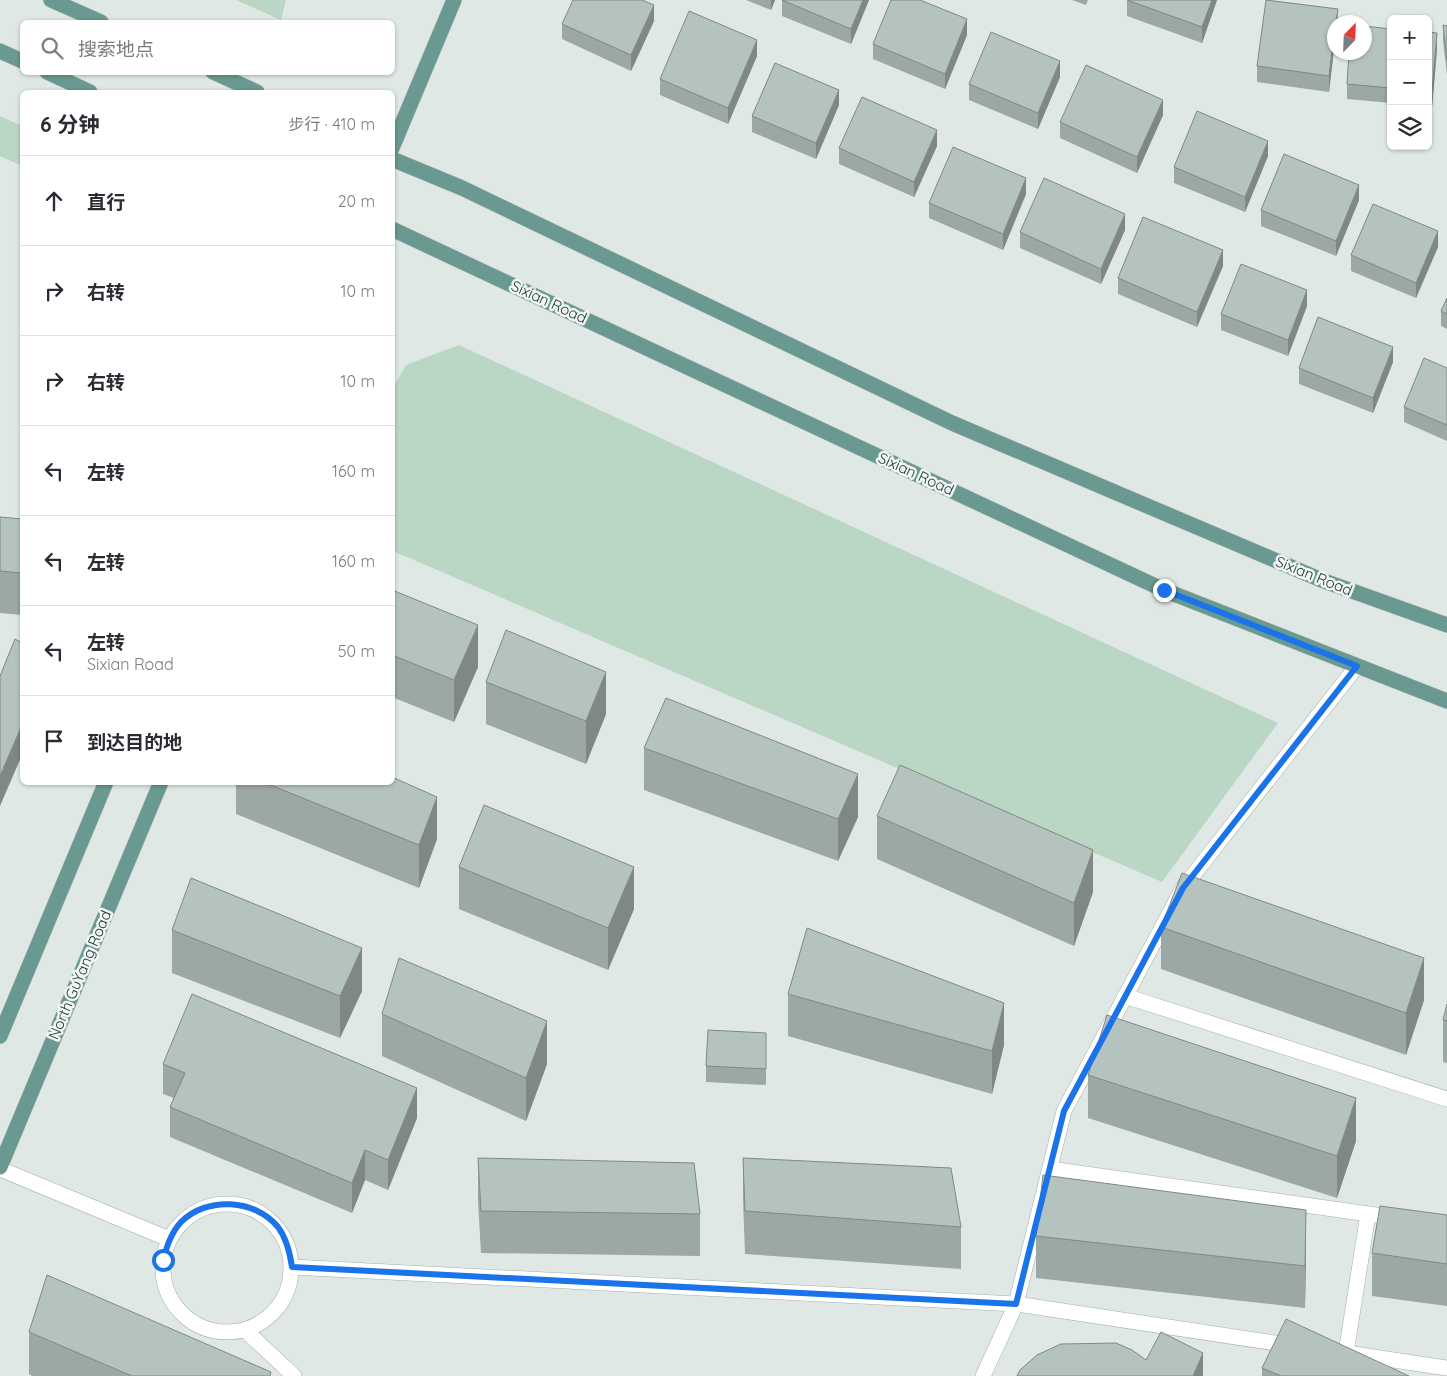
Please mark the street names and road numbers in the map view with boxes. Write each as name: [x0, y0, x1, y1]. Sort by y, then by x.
street label: Sixian Road: [508, 276, 590, 327]
street label: Sixian Road: [875, 448, 957, 499]
street label: Sixian Road: [1273, 552, 1355, 600]
street label: North GuYang Road: [44, 907, 115, 1042]

